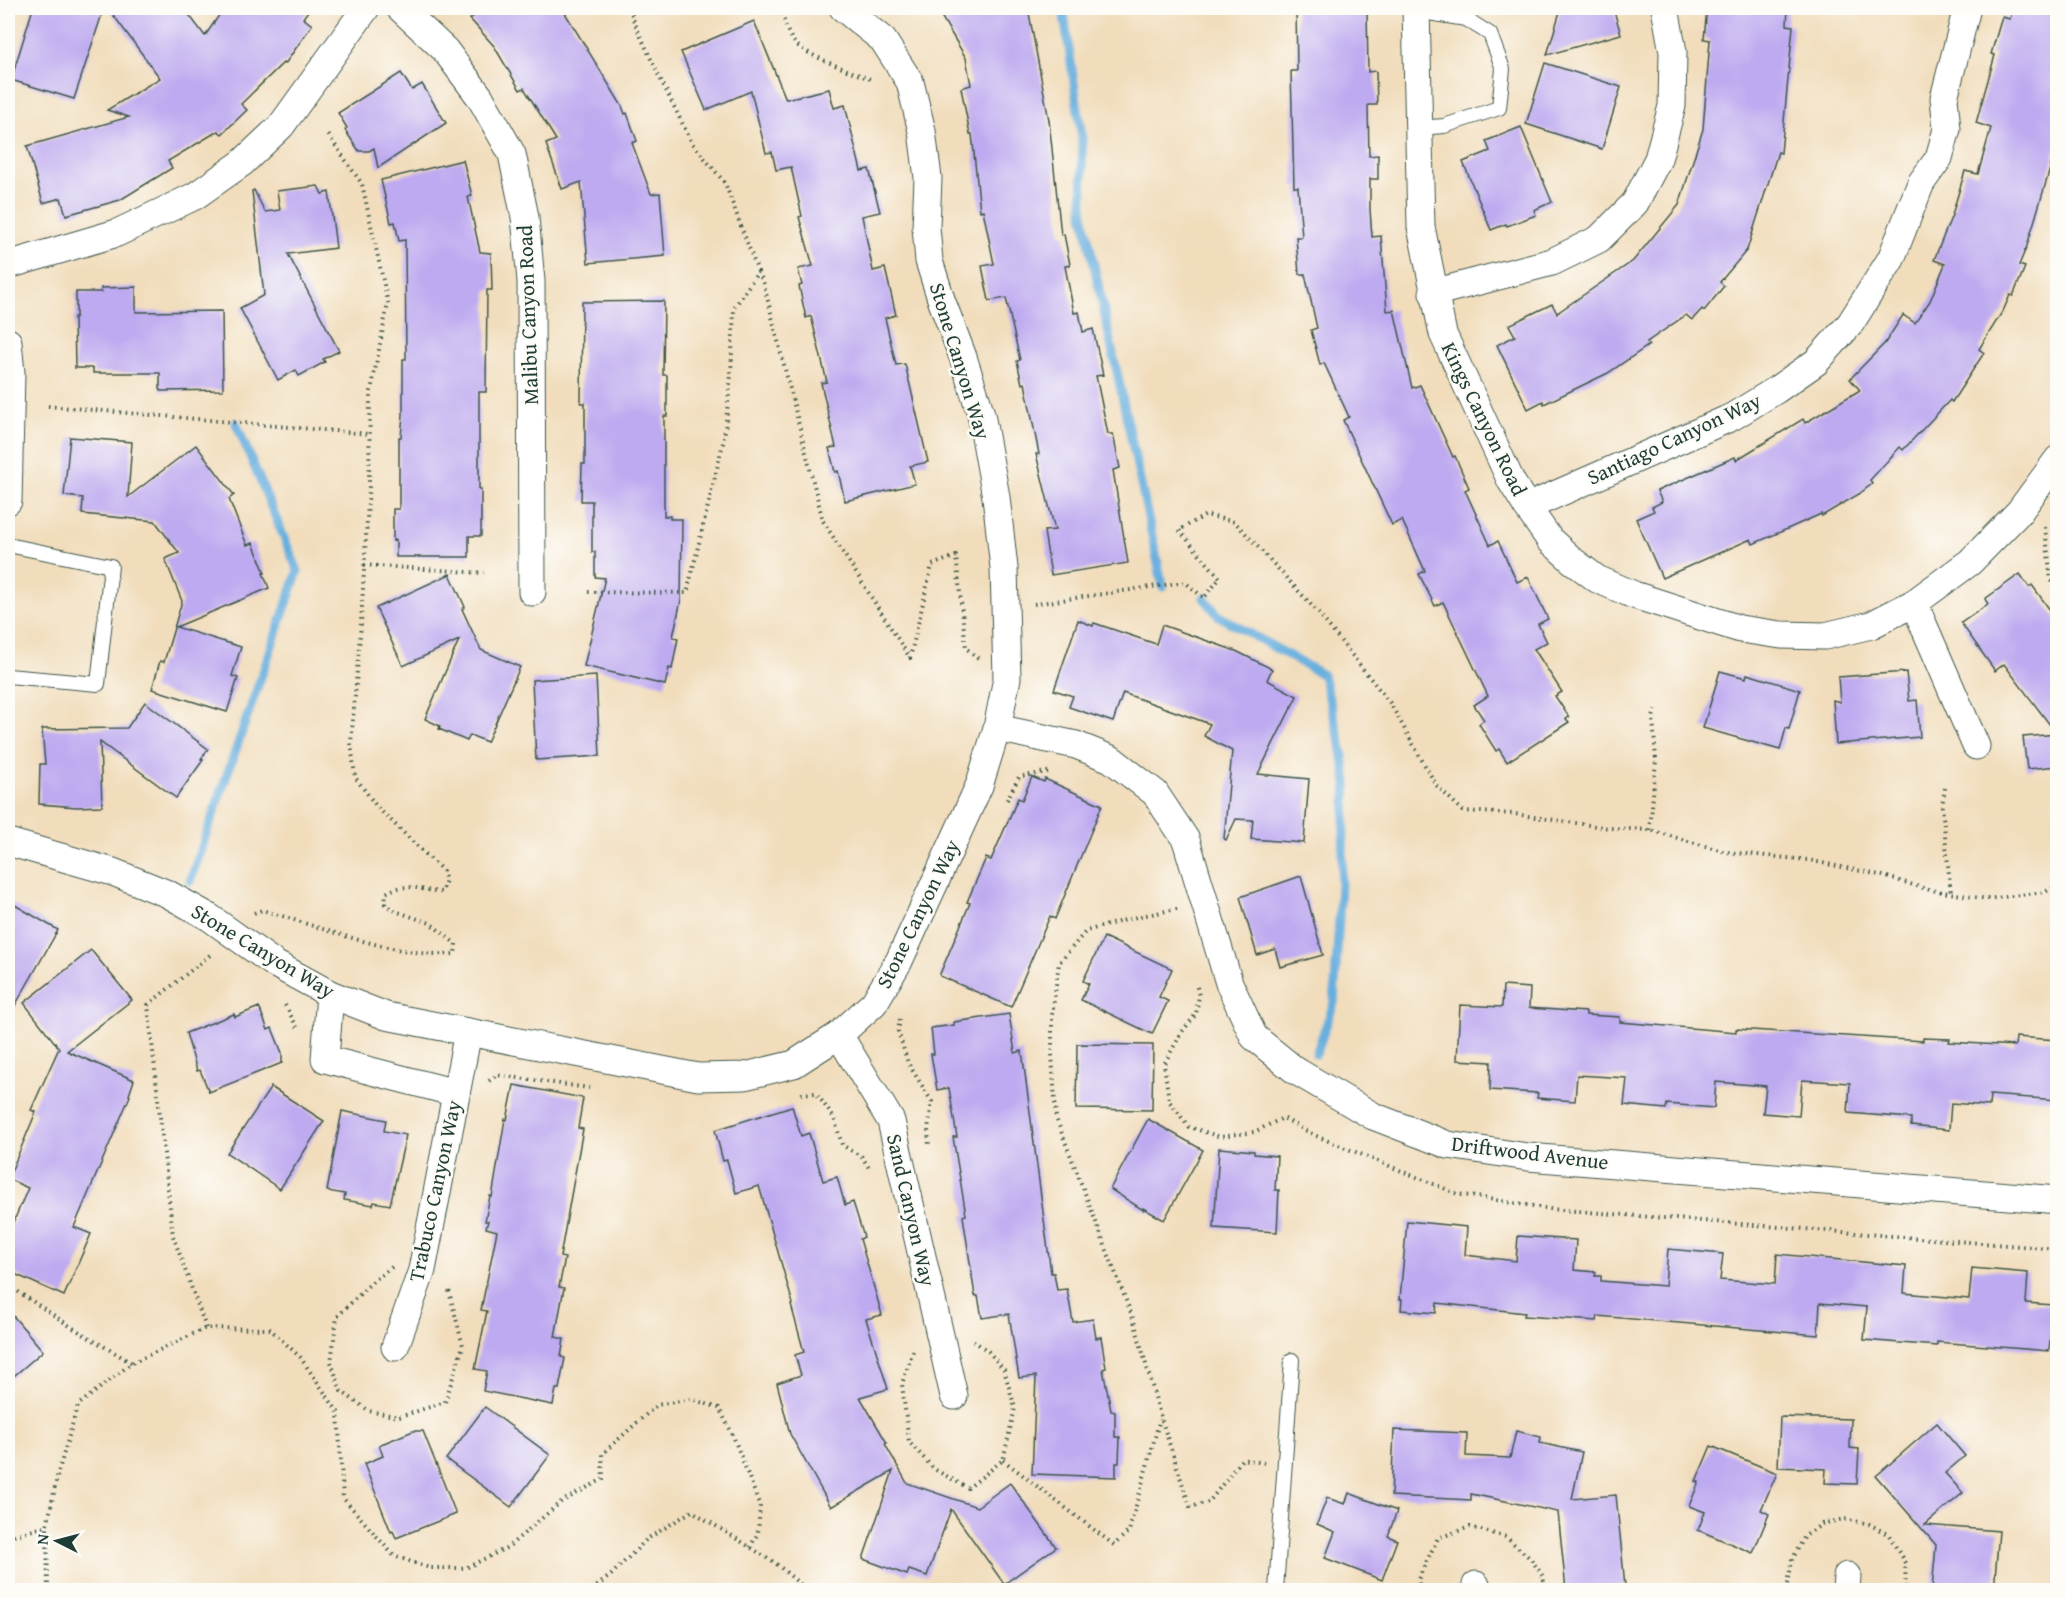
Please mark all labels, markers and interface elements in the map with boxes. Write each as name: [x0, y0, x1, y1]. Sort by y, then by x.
street label: Malibu Canyon Road: [509, 224, 546, 406]
street label: Stone Canyon Way: [922, 279, 999, 444]
street label: Kings Canyon Road: [1434, 337, 1535, 502]
street label: Santiago Canyon Way: [1582, 384, 1766, 492]
street label: Stone Canyon Way: [868, 834, 967, 994]
street label: Stone Canyon Way: [186, 895, 341, 1006]
street label: Trabuco Canyon Way: [400, 1097, 469, 1284]
street label: Driftwood Avenue: [1450, 1128, 1610, 1178]
street label: Sand Canyon Way: [879, 1131, 944, 1290]
north arrow: [27, 1511, 87, 1571]
text: N: [30, 1533, 55, 1546]

